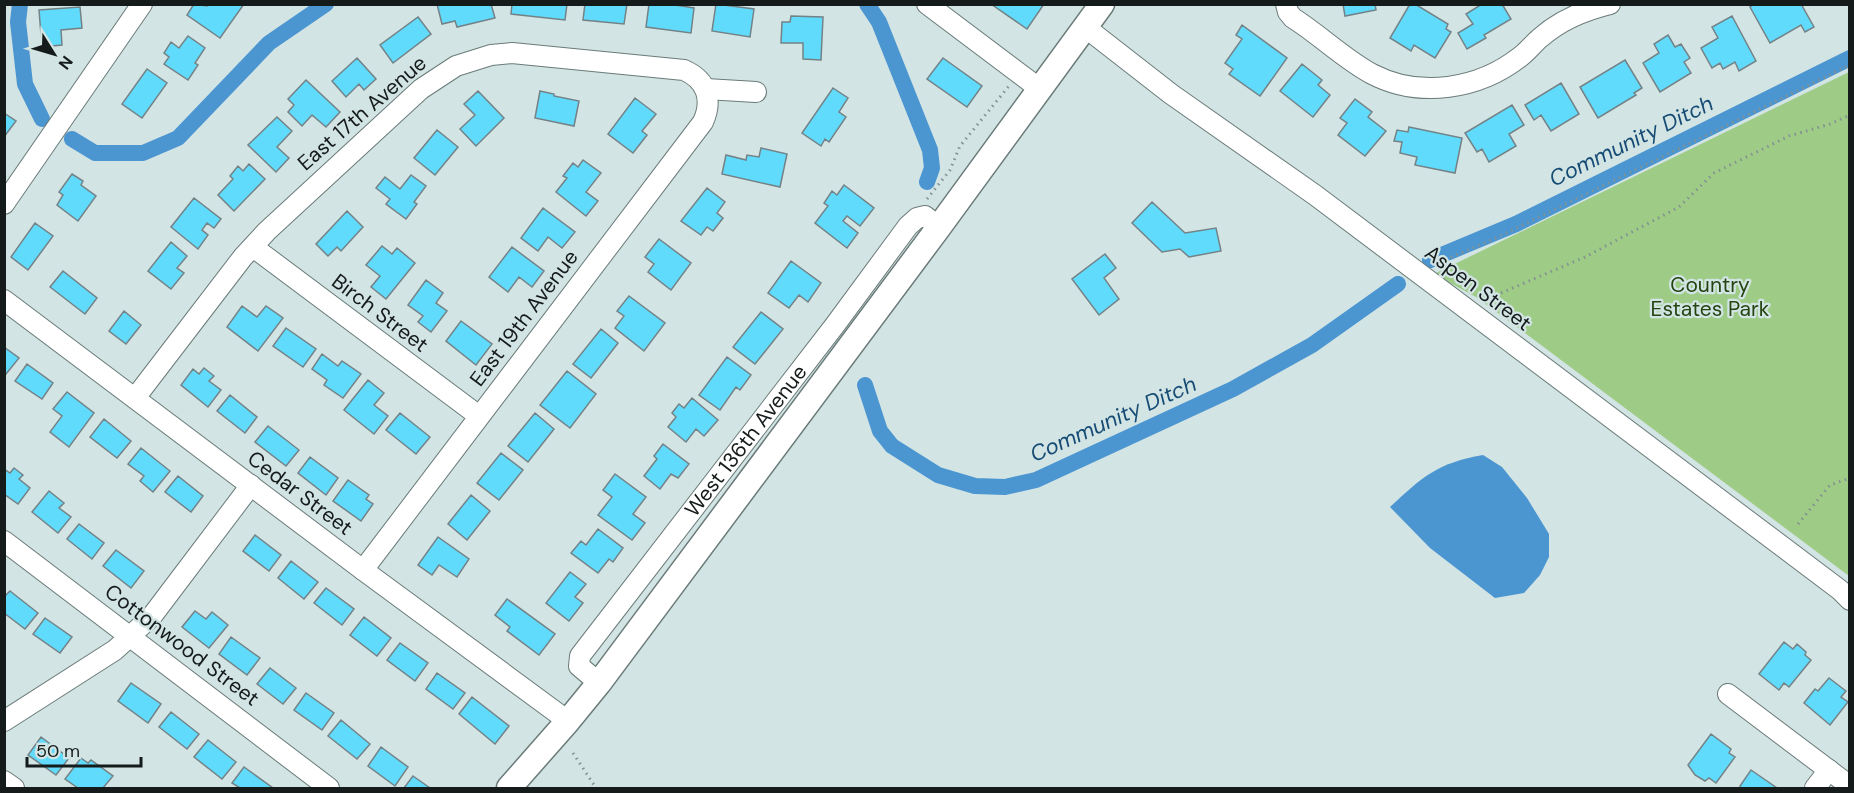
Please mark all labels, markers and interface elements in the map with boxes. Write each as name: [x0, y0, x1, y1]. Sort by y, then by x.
north arrow: [24, 24, 84, 84]
street label: East 17th Avenue: [292, 49, 432, 177]
text: N: [54, 52, 77, 74]
water label: Community Ditch: [1544, 89, 1718, 193]
street label: Aspen Street: [1419, 239, 1537, 337]
street label: East 19th Avenue: [463, 244, 585, 392]
street label: Birch Street: [326, 267, 434, 359]
park label: Country Estates Park: [1651, 271, 1770, 323]
street label: West 136th Avenue: [678, 359, 813, 522]
water label: Community Ditch: [1025, 369, 1201, 469]
street label: Cedar Street: [242, 444, 358, 542]
street label: Cottonwood Street: [99, 578, 265, 712]
scale bar: [27, 730, 141, 768]
text: 50 m: [36, 739, 80, 763]

